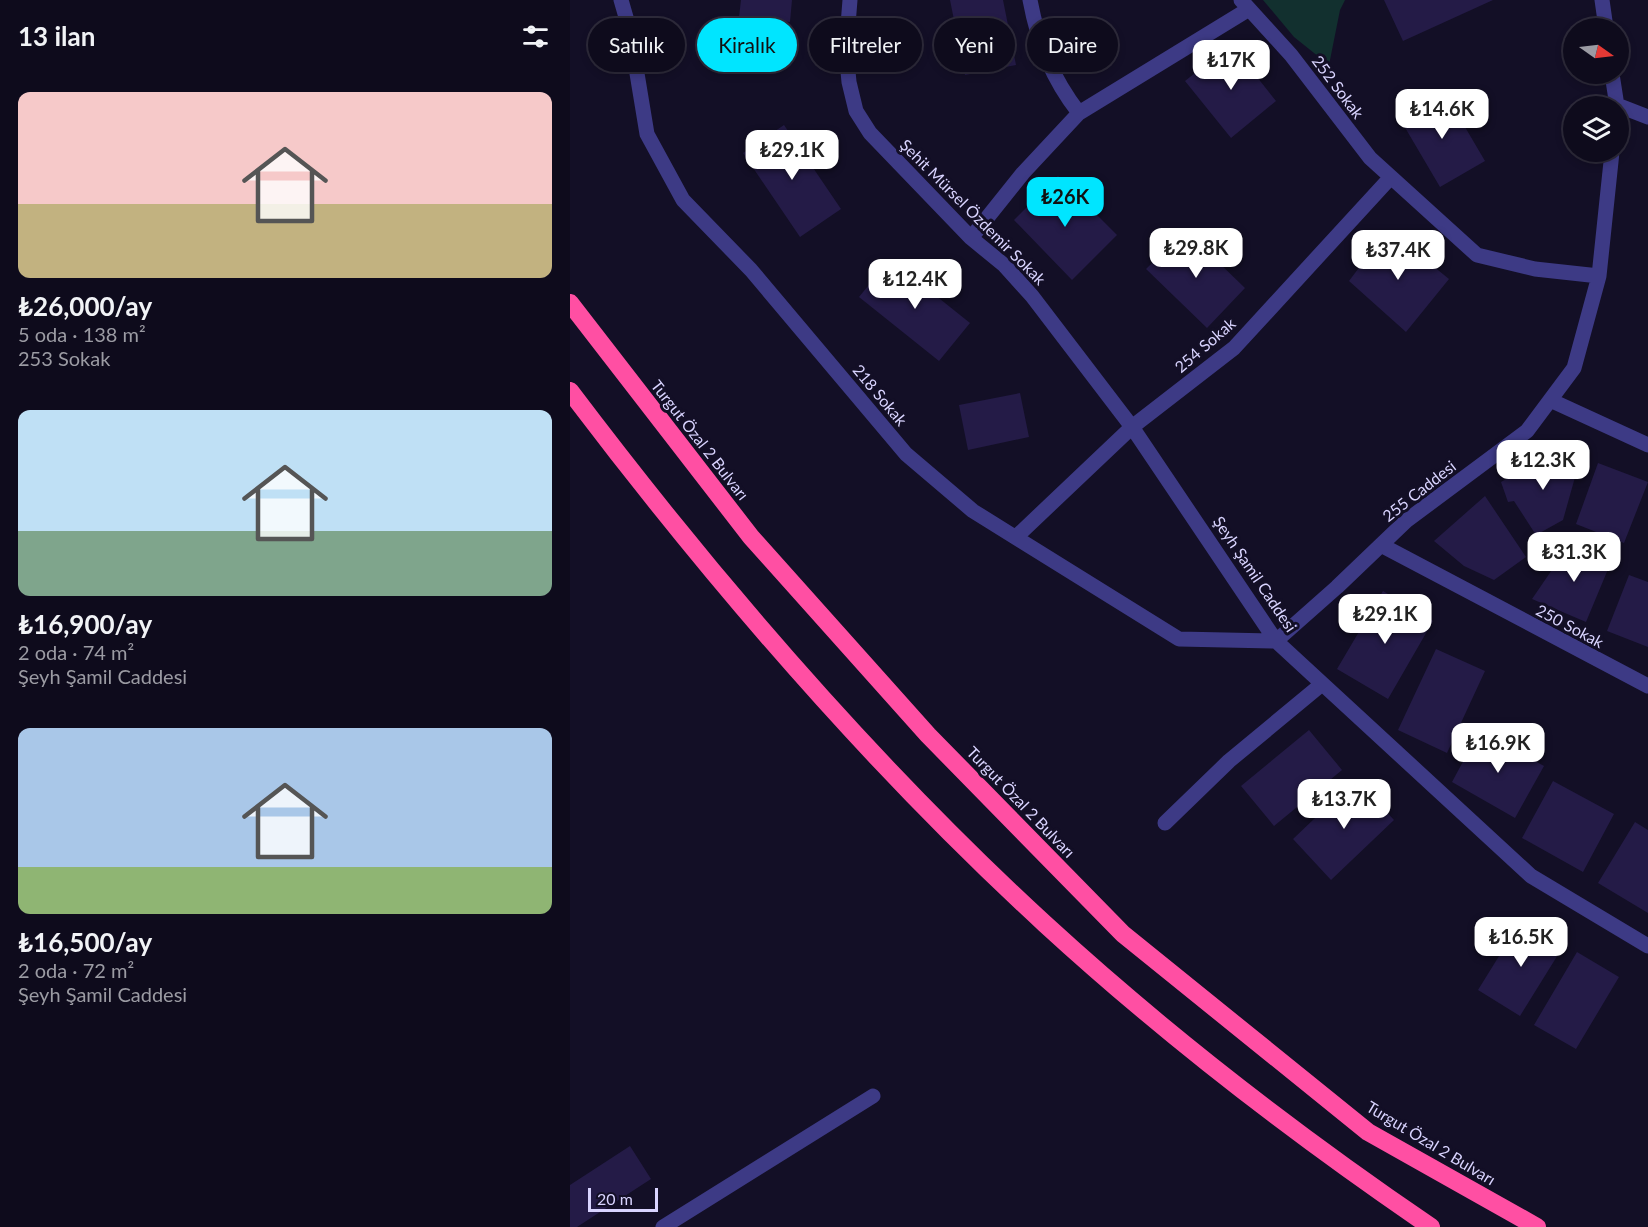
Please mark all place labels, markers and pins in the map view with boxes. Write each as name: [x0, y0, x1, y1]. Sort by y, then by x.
pin: ₺17K: [1195, 40, 1267, 91]
pin: ₺14.6K: [1393, 89, 1491, 140]
pin: ₺29.1K: [743, 130, 841, 181]
pin: ₺26K: [1029, 177, 1101, 228]
pin: ₺29.8K: [1147, 228, 1245, 279]
pin: ₺37.4K: [1349, 230, 1447, 281]
pin: ₺12.4K: [866, 259, 964, 310]
pin: ₺12.3K: [1494, 440, 1592, 491]
pin: ₺31.3K: [1525, 532, 1623, 583]
pin: ₺29.1K: [1336, 594, 1434, 645]
pin: ₺16.9K: [1449, 723, 1547, 774]
pin: ₺13.7K: [1295, 779, 1393, 830]
pin: ₺16.5K: [1472, 917, 1570, 968]

